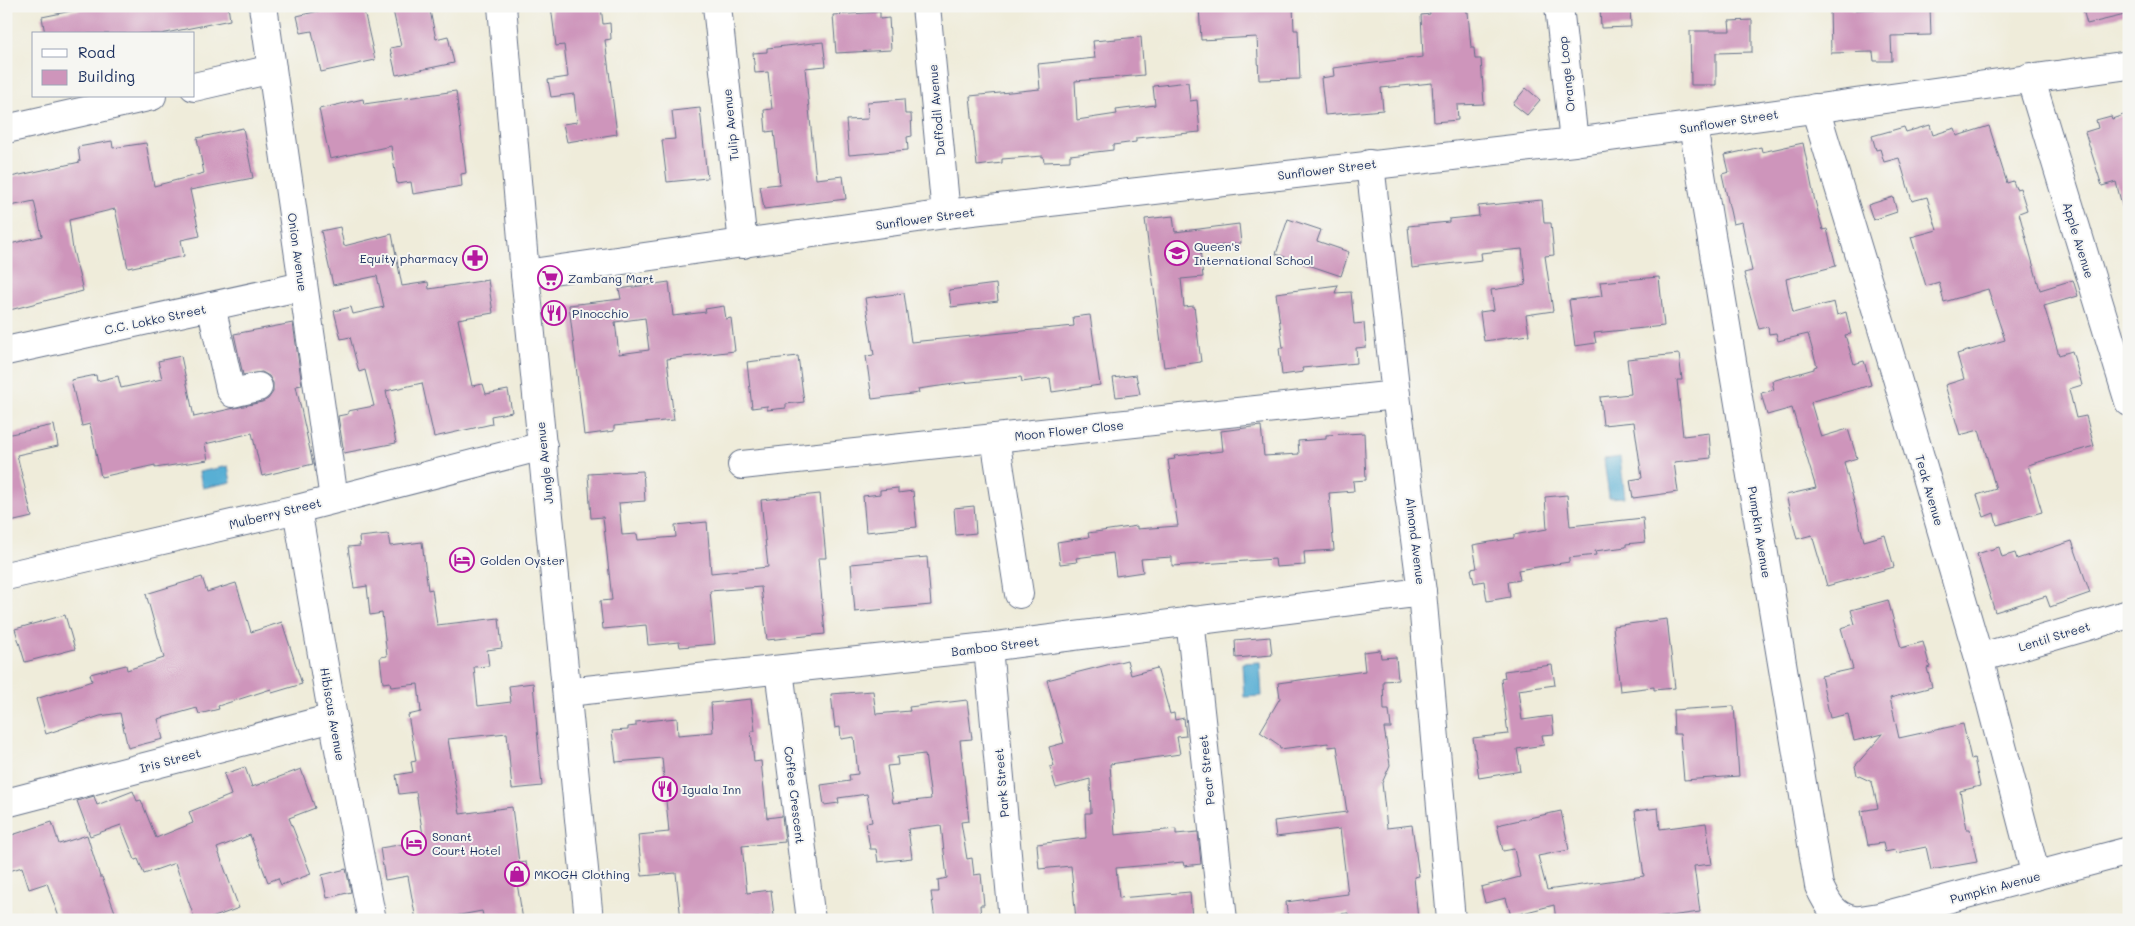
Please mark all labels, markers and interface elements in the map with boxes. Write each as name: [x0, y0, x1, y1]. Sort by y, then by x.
legend: [32, 32, 195, 98]
street label: Orange Loop: [1554, 35, 1578, 113]
text: Road: [78, 42, 115, 62]
street label: Daffodil Avenue: [924, 64, 948, 156]
text: Building: [78, 66, 135, 86]
street label: Tulip Avenue: [718, 88, 742, 162]
street label: Sunflower Street: [1679, 105, 1779, 137]
street label: Sunflower Street: [1277, 155, 1377, 183]
street label: Apple Avenue: [2060, 200, 2098, 280]
street label: Sunflower Street: [875, 203, 975, 233]
street label: Onion Avenue: [285, 212, 311, 292]
place label: Queen's International School: [1194, 238, 1314, 268]
school or university icon: Queen's International School: [1164, 240, 1190, 266]
pharmacy icon: Equity pharmacy: [462, 245, 488, 271]
place label: Equity pharmacy: [360, 250, 458, 266]
supermarket icon: Zambang Mart: [537, 265, 563, 291]
place label: Zambang Mart: [568, 270, 654, 286]
street label: C.C. Lokko Street: [103, 300, 207, 338]
restaurant icon: Pinocchio: [541, 300, 567, 326]
place label: Pinocchio: [572, 305, 628, 321]
street label: Moon Flower Close: [1014, 416, 1124, 444]
street label: Jungle Avenue: [532, 421, 556, 505]
street label: Teak Avenue: [1912, 453, 1948, 527]
street label: Pumpkin Avenue: [1745, 485, 1775, 579]
street label: Mulberry Street: [227, 494, 323, 532]
street label: Almond Avenue: [1403, 497, 1429, 585]
hotel icon: Golden Oyster: [449, 547, 475, 573]
place label: Golden Oyster: [480, 552, 565, 568]
street label: Lentil Street: [2016, 617, 2092, 655]
street label: Bamboo Street: [950, 633, 1040, 659]
street label: Hibiscus Avenue: [317, 666, 349, 762]
street label: Pear Street: [1194, 734, 1218, 806]
street label: Iris Street: [138, 744, 202, 776]
street label: Coffee Crescent: [781, 745, 809, 845]
street label: Park Street: [990, 748, 1012, 818]
restaurant icon: Iguala Inn: [652, 776, 678, 802]
place label: Iguala Inn: [682, 781, 741, 797]
place label: Sonant Court Hotel: [432, 828, 501, 858]
hotel icon: Sonant Court Hotel: [401, 830, 427, 856]
shop icon: MKOGH Clothing: [504, 861, 530, 887]
place label: MKOGH Clothing: [534, 866, 630, 882]
street label: Pumpkin Avenue: [1948, 867, 2042, 907]

